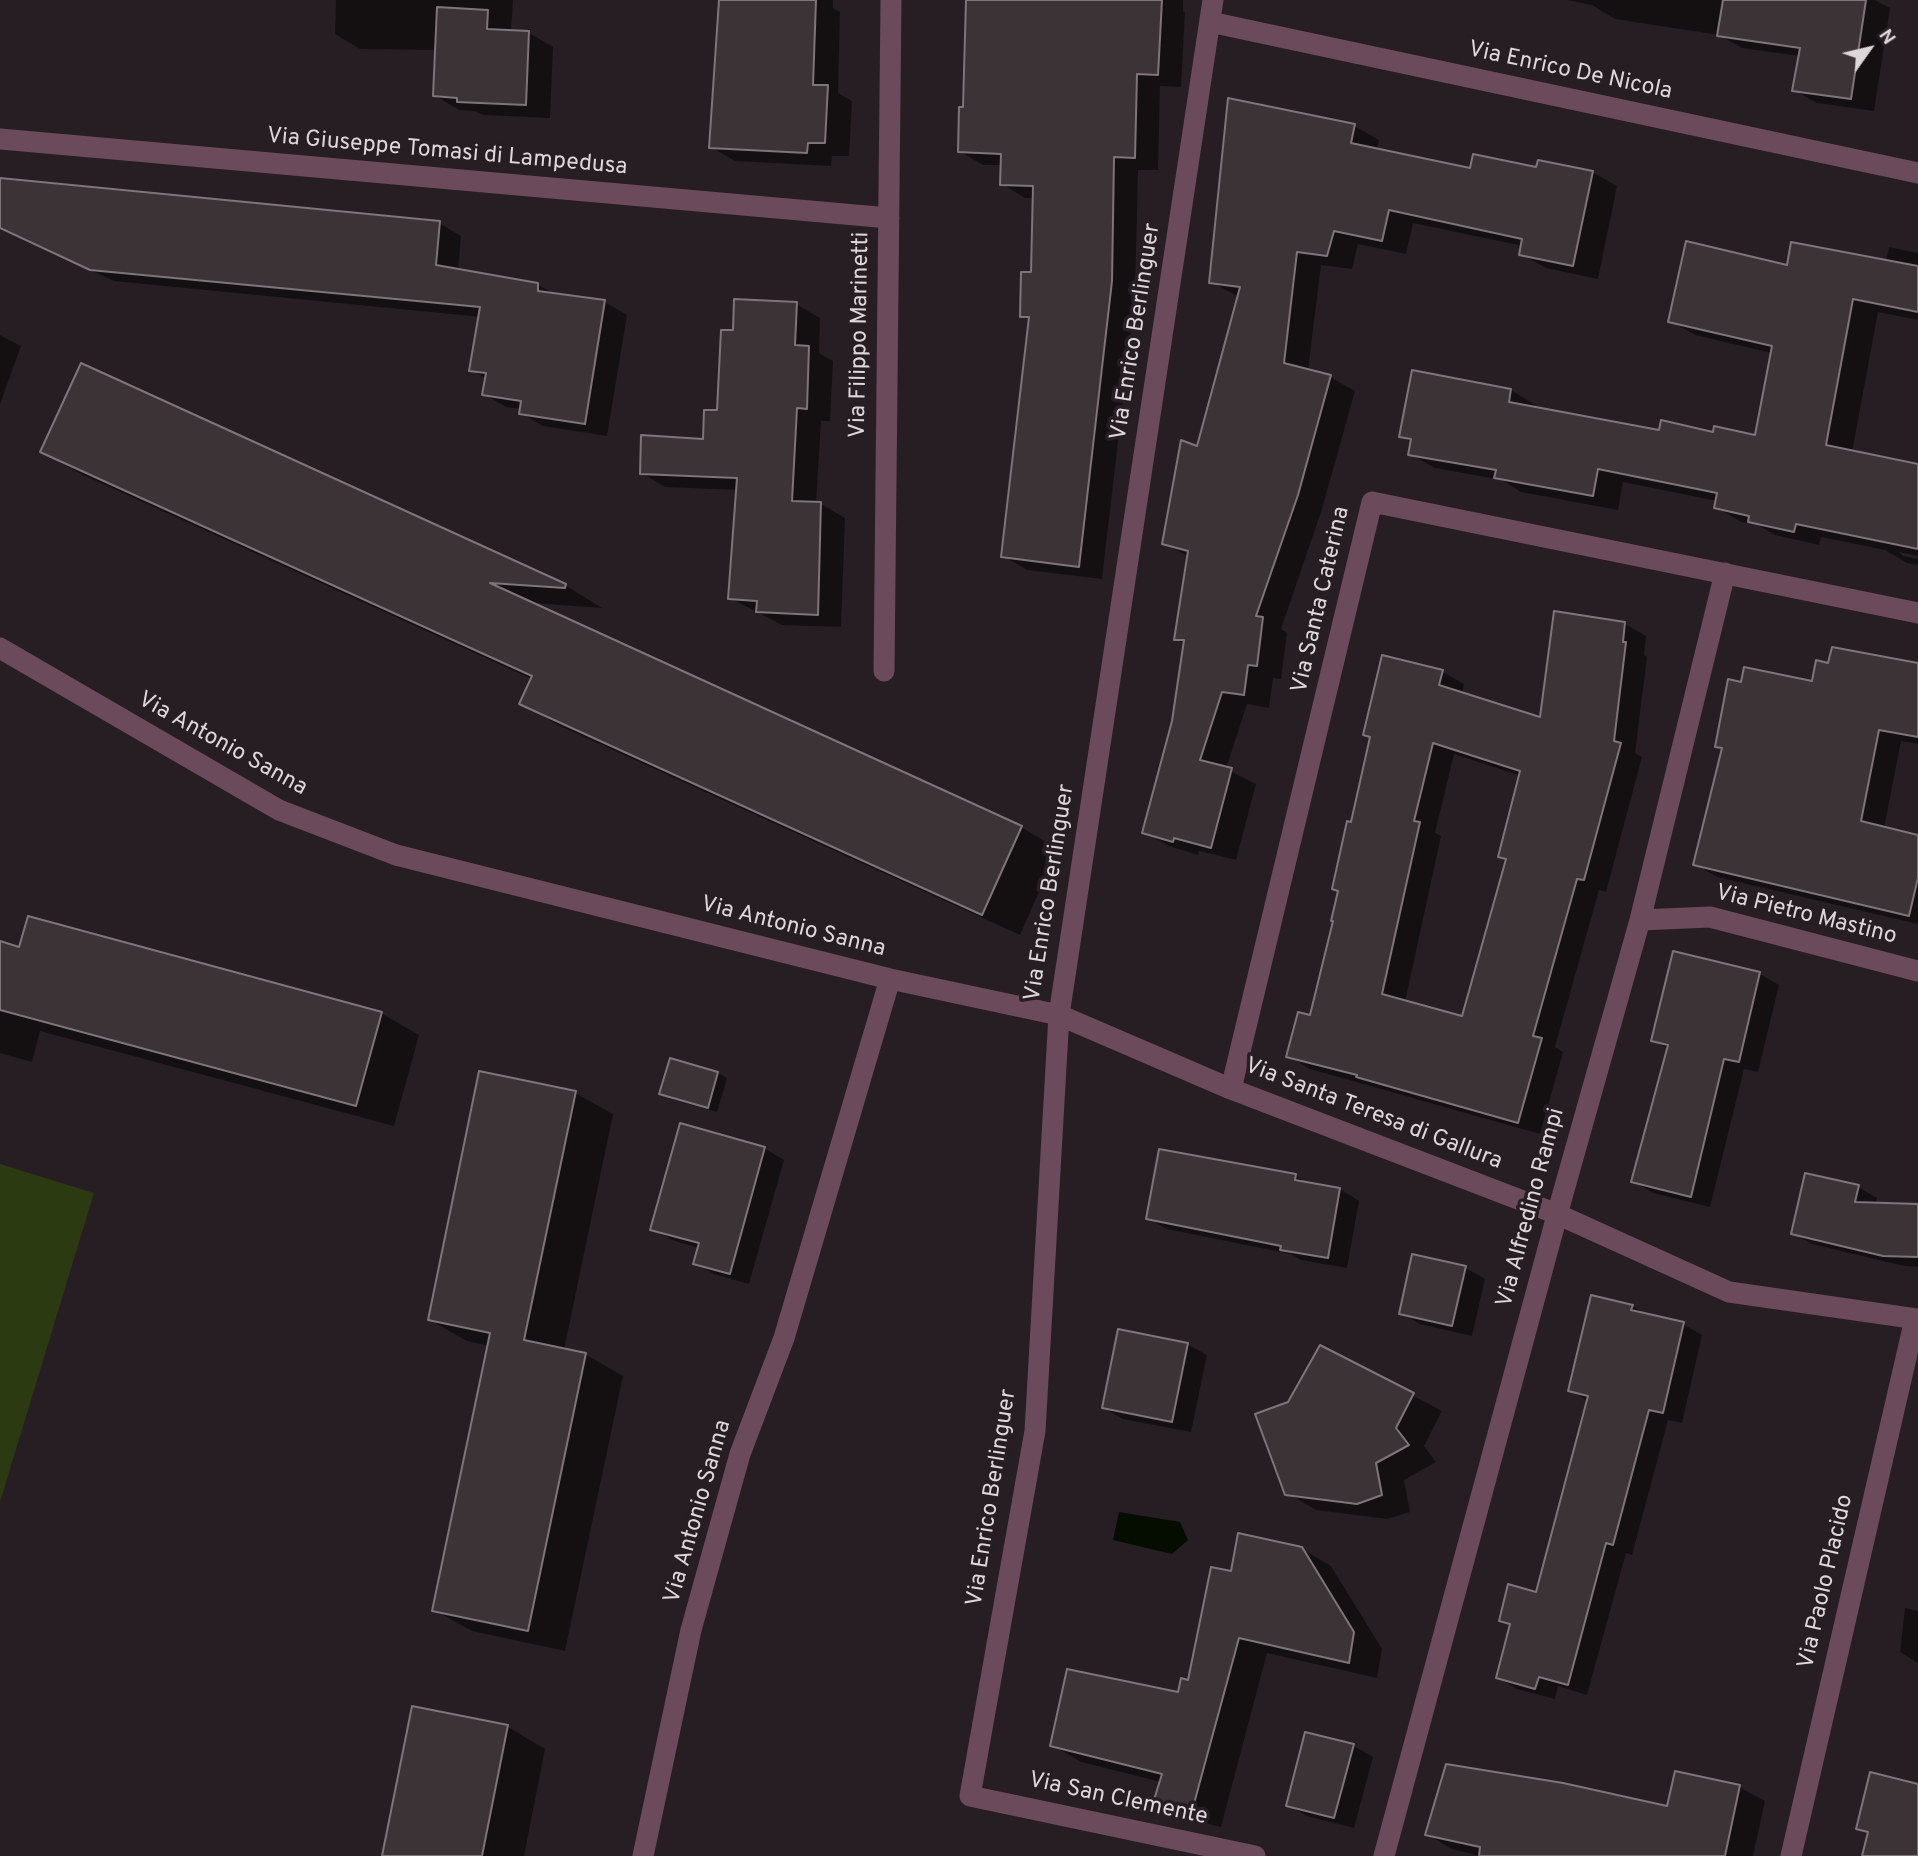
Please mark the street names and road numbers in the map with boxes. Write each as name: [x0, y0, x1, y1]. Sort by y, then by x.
street label: Via Enrico De Nicola: [1465, 37, 1675, 107]
street label: Via Giuseppe Tomasi di Lampedusa: [266, 123, 628, 183]
street label: Via Enrico Berlinguer: [1106, 222, 1168, 442]
street label: Via Filippo Marinetti: [845, 232, 877, 438]
street label: Via Santa Caterina: [1287, 504, 1357, 696]
street label: Via Antonio Sanna: [133, 687, 311, 803]
street label: Via Enrico Berlinguer: [1020, 783, 1082, 1003]
street label: Via Pietro Mastino: [1712, 880, 1900, 952]
street label: Via Antonio Sanna: [698, 892, 888, 964]
street label: Via Santa Teresa di Gallura: [1240, 1053, 1506, 1177]
street label: Via Alfredino Rampi: [1492, 1105, 1572, 1311]
street label: Via Enrico Berlinguer: [962, 1388, 1024, 1608]
street label: Via Antonio Sanna: [660, 1417, 738, 1607]
street label: Via Paolo Placido: [1794, 1492, 1860, 1672]
street label: Via San Clemente: [1026, 1768, 1210, 1832]

